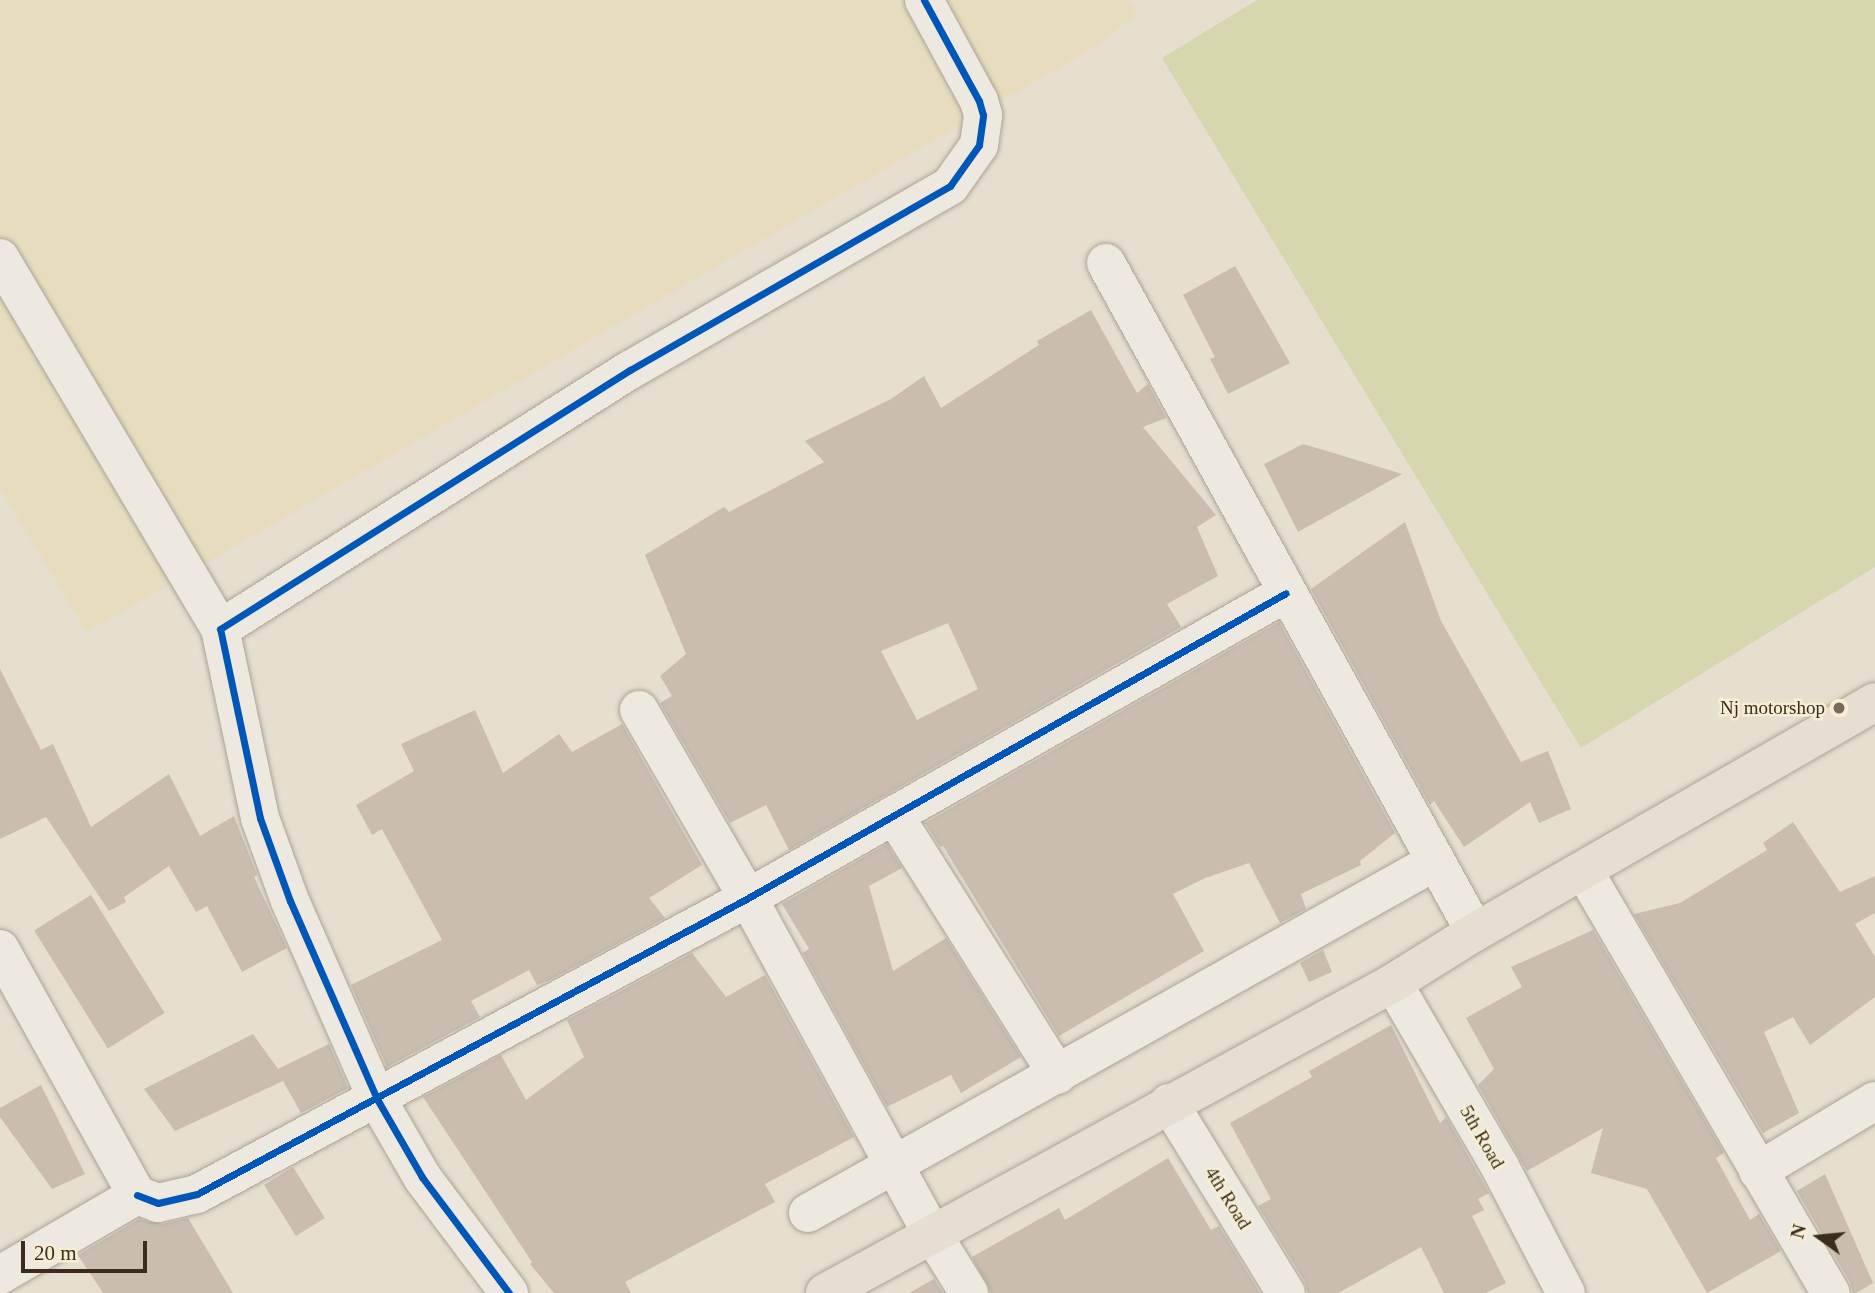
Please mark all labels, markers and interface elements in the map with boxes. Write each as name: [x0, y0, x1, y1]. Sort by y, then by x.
place label: Nj motorshop: [1720, 697, 1825, 719]
marker: Nj motorshop: [1831, 700, 1847, 716]
street label: 5th Road: [1455, 1101, 1509, 1173]
street label: 4th Road: [1200, 1163, 1256, 1233]
north arrow: [1784, 1202, 1854, 1272]
text: N: [1786, 1222, 1810, 1241]
scale bar: [24, 1226, 150, 1270]
text: 20 m: [34, 1241, 77, 1265]

